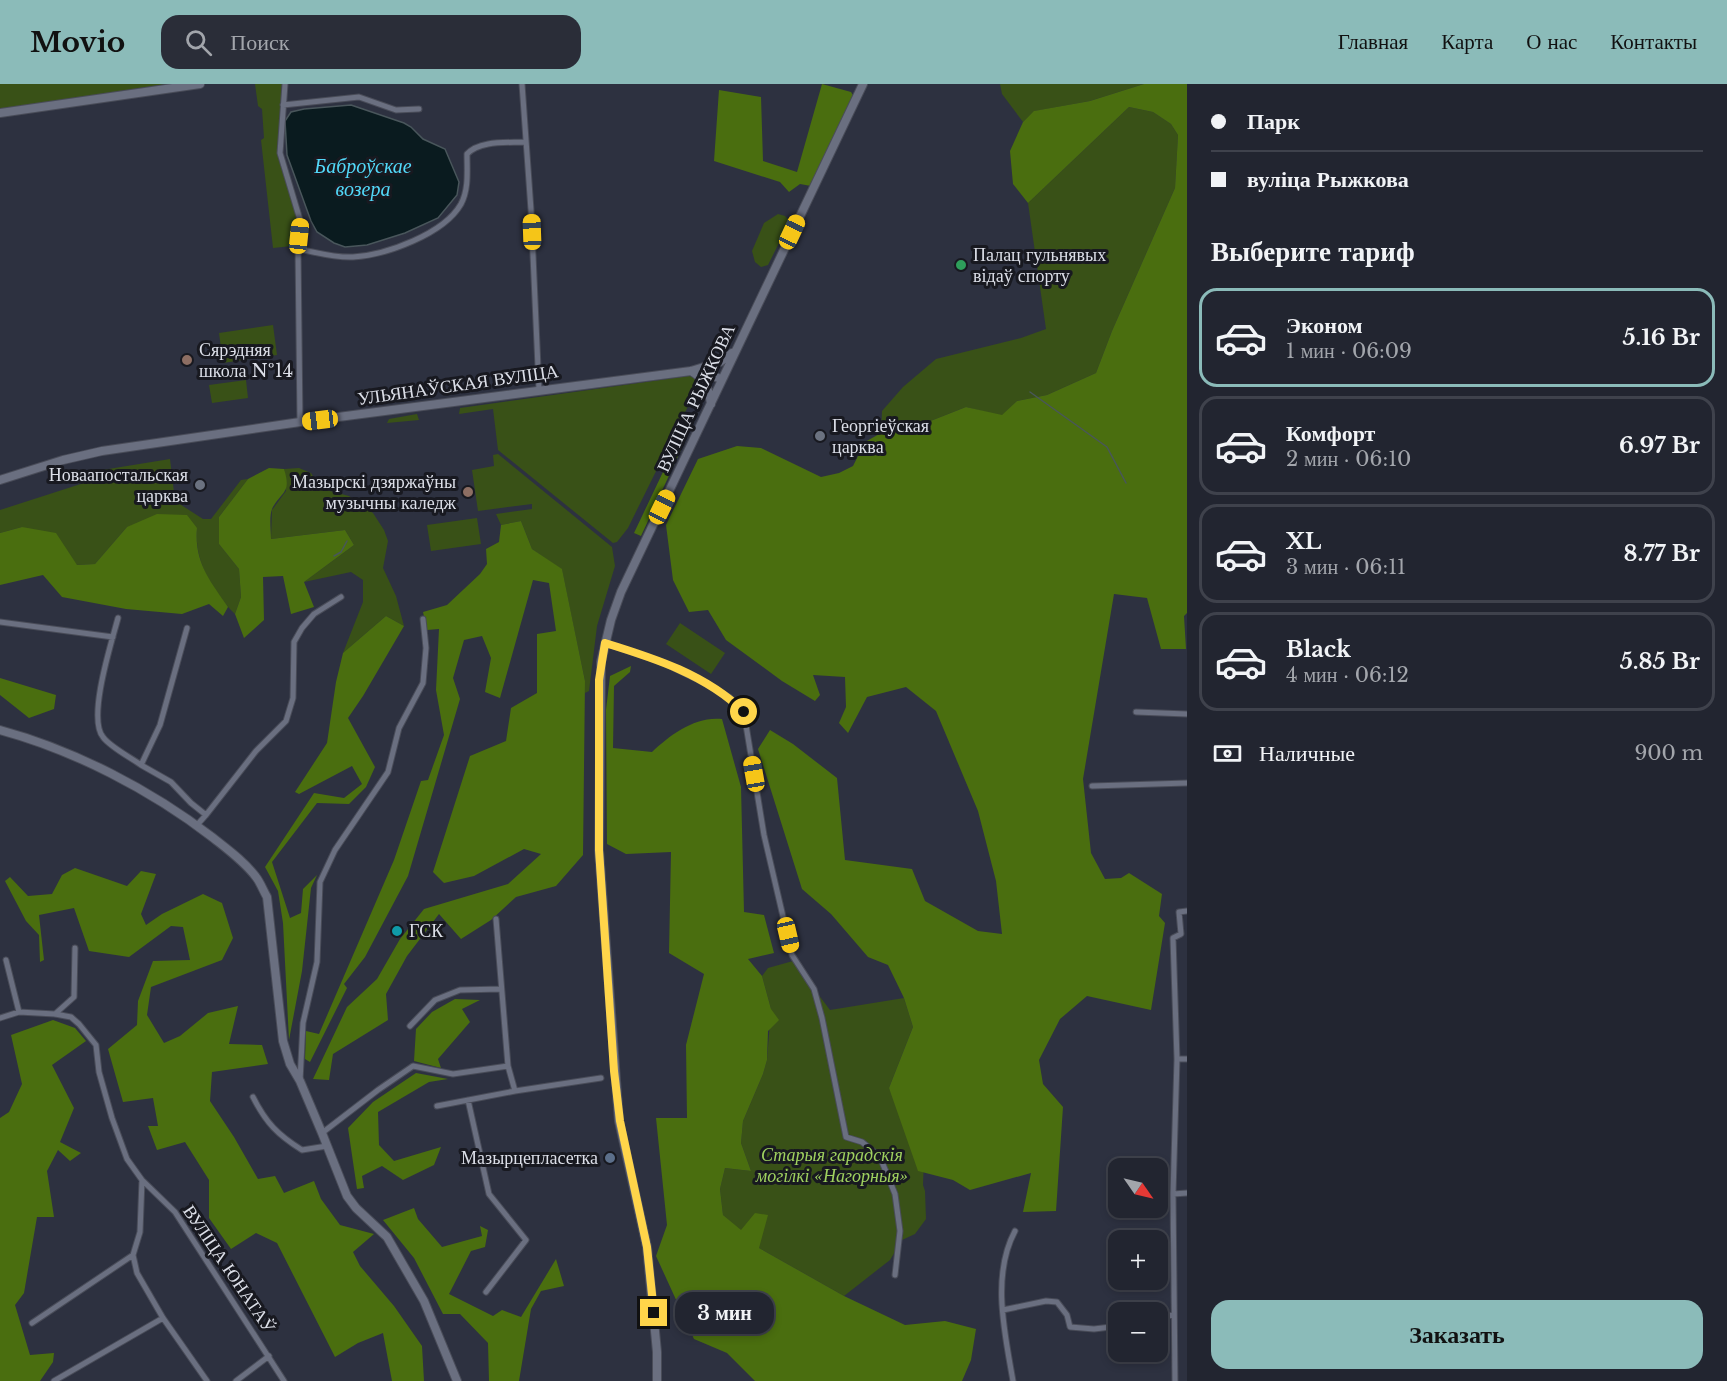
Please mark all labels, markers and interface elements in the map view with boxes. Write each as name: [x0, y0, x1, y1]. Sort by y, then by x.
search box: [161, 15, 581, 69]
text: Movio: [30, 25, 125, 60]
icon: search: [182, 26, 215, 59]
text: Поиск: [230, 29, 289, 56]
text: Главная: [1338, 29, 1408, 55]
text: Карта: [1441, 29, 1493, 55]
text: О нас: [1526, 29, 1577, 55]
text: Контакты: [1610, 29, 1697, 55]
text: Парк: [1247, 108, 1300, 135]
water label: Баброўскае возера: [313, 154, 412, 201]
text: вуліца Рыжкова: [1247, 166, 1409, 193]
car: [776, 212, 808, 252]
car: [522, 214, 542, 250]
car: [288, 217, 310, 255]
text: Выберите тариф: [1211, 235, 1415, 268]
place label: Палац гульнявых відаў спорту: [973, 244, 1106, 287]
marker: Палац гульнявых відаў спорту: [954, 258, 968, 272]
icon: car: [1214, 311, 1268, 365]
text: Эконом: [1286, 312, 1363, 339]
street label: ВУЛІЦА РЫЖКОВА: [652, 320, 740, 476]
text: 5.16 Br: [1622, 324, 1700, 351]
place label: Сярэдняя школа №14: [199, 339, 293, 382]
text: 1 мин · 06:09: [1286, 339, 1412, 363]
marker: Сярэдняя школа №14: [180, 353, 194, 367]
street label: УЛЬЯНАЎСКАЯ ВУЛІЦА: [356, 360, 560, 410]
car: [301, 409, 339, 431]
place label: Георгіеўская царква: [832, 415, 929, 458]
icon: car: [1214, 419, 1268, 473]
text: Комфорт: [1286, 420, 1375, 447]
marker: Георгіеўская царква: [813, 429, 827, 443]
text: 6.97 Br: [1619, 432, 1700, 459]
text: 2 мин · 06:10: [1286, 447, 1411, 471]
place label: Новаапостальская царква: [49, 464, 188, 507]
place label: Мазырскі дзяржаўны музычны каледж: [292, 471, 457, 514]
marker: Новаапостальская царква: [193, 478, 207, 492]
marker: Мазырскі дзяржаўны музычны каледж: [461, 485, 475, 499]
car: [646, 487, 678, 527]
icon: car: [1214, 527, 1268, 581]
text: XL: [1286, 528, 1321, 555]
text: 8.77 Br: [1624, 540, 1700, 567]
text: 3 мин · 06:11: [1286, 555, 1406, 579]
icon: car: [1214, 635, 1268, 689]
text: Black: [1286, 636, 1351, 663]
text: 5.85 Br: [1620, 648, 1700, 675]
text: 4 мин · 06:12: [1286, 663, 1409, 687]
route start: [730, 698, 757, 725]
icon: cash: [1211, 737, 1244, 770]
text: Наличные: [1259, 740, 1355, 767]
text: 900 m: [1634, 741, 1703, 765]
car: [742, 755, 766, 793]
car: [775, 915, 801, 955]
place label: ГСК: [409, 920, 444, 942]
marker: ГСК: [390, 924, 404, 938]
park label: Старыя гарадскія могілкі «Нагорныя»: [755, 1144, 908, 1187]
place label: Мазырцепласетка: [461, 1147, 598, 1169]
marker: Мазырцепласетка: [603, 1151, 617, 1165]
north arrow: [1108, 1158, 1168, 1218]
map controls: [1108, 1158, 1168, 1362]
street label: ВУЛІЦА ЮНАТАЎ: [178, 1201, 280, 1337]
button: +: [1108, 1230, 1168, 1290]
callout: 3 мин: [675, 1292, 774, 1334]
route end: [640, 1299, 667, 1326]
button: Заказать: [1211, 1300, 1703, 1369]
text: 3 мин: [697, 1301, 752, 1325]
button: −: [1108, 1302, 1168, 1362]

